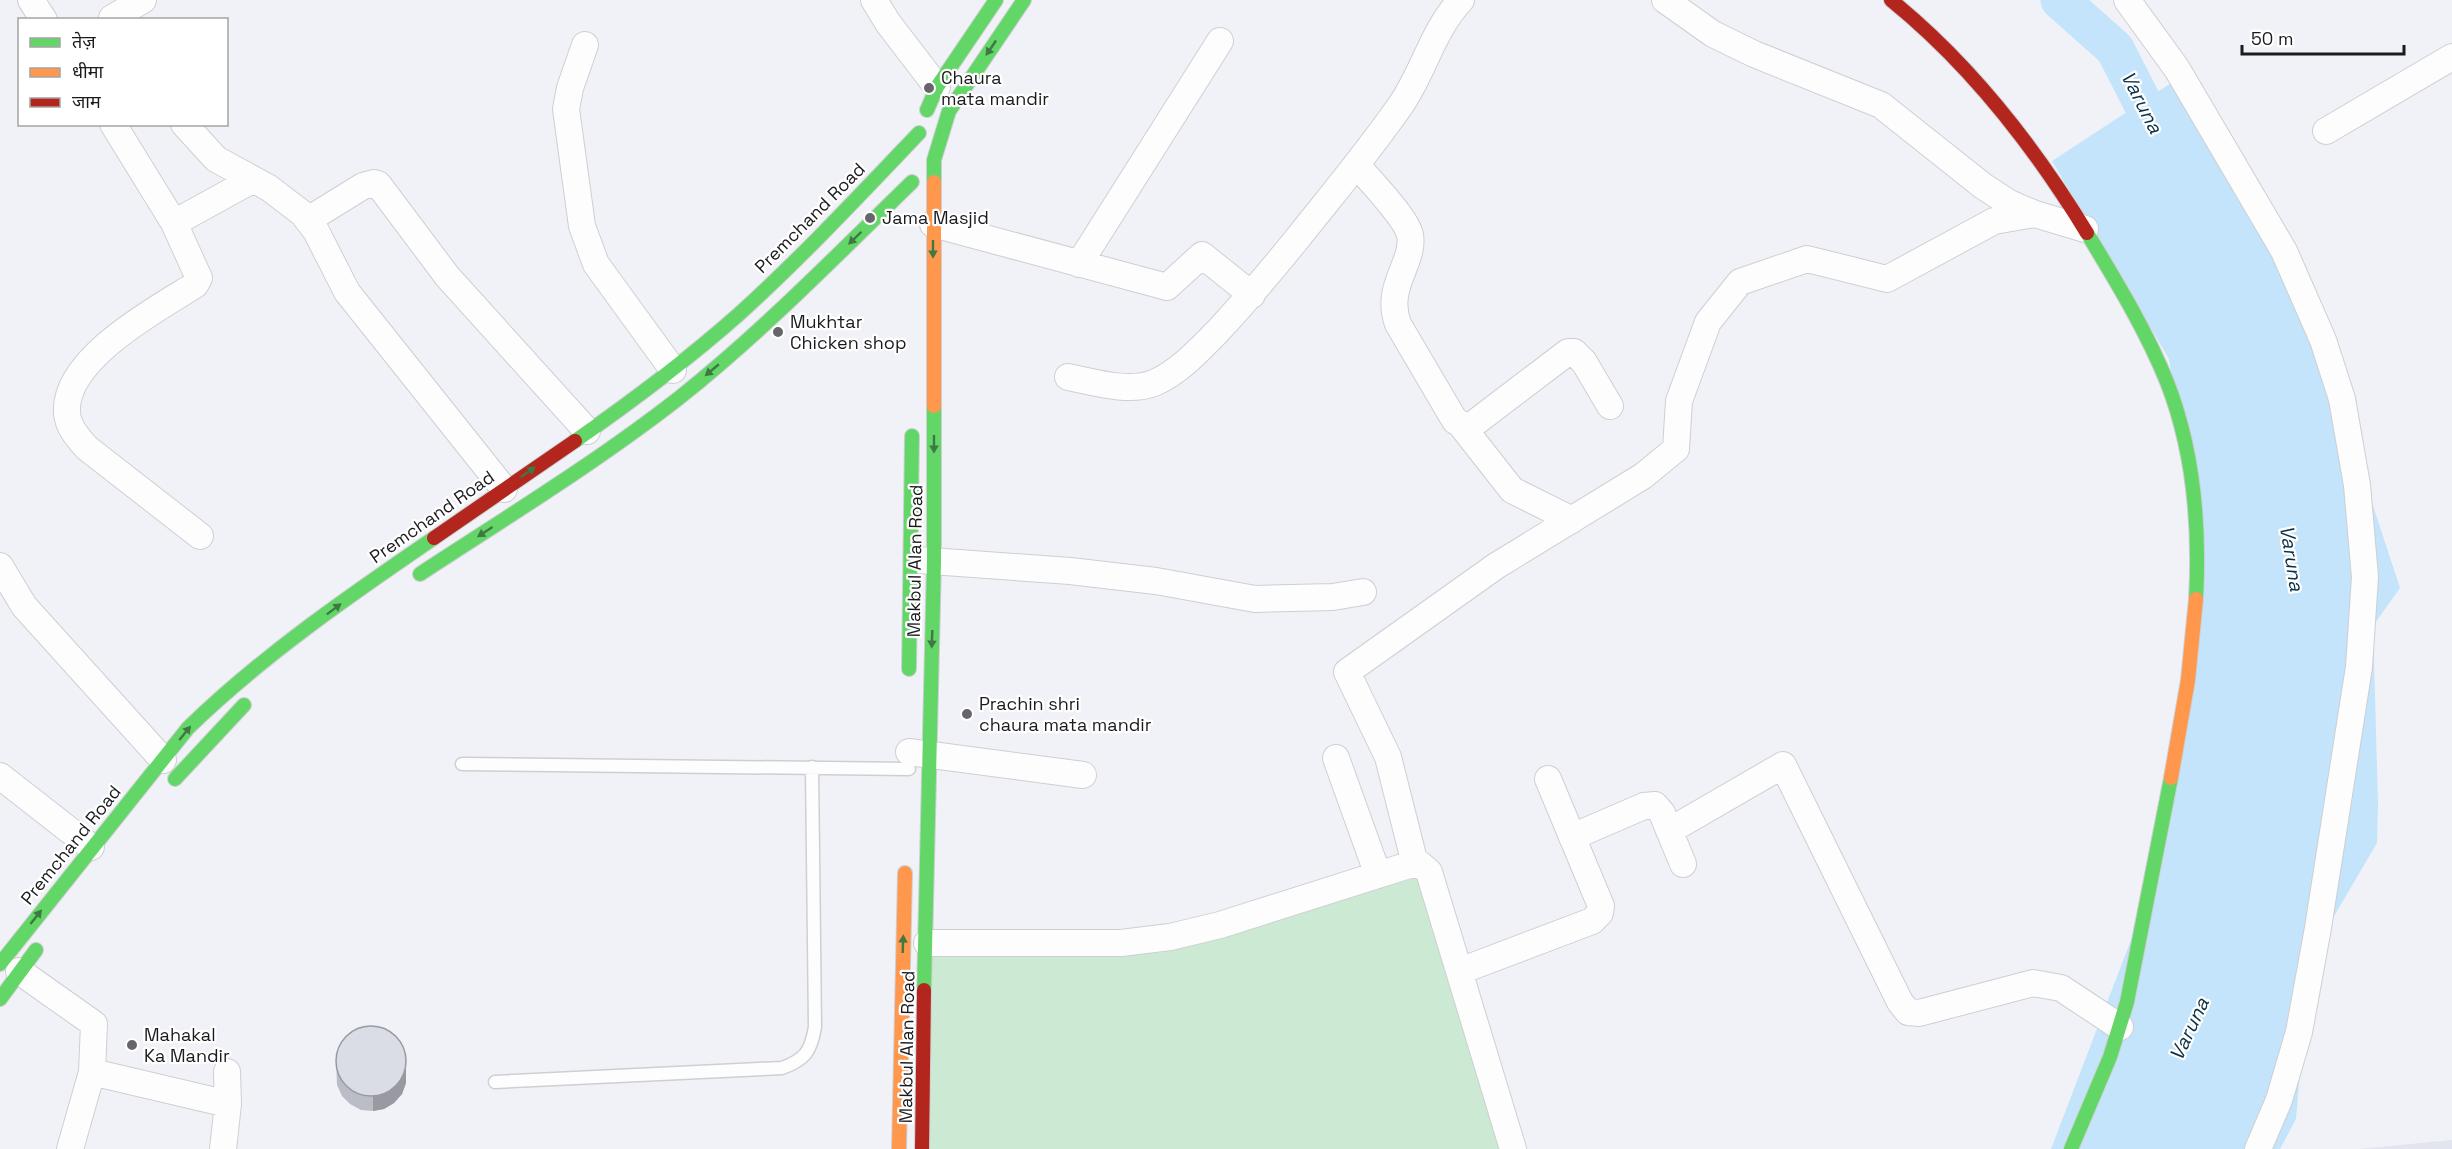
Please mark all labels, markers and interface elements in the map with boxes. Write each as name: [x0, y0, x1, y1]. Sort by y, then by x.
legend: [18, 18, 228, 126]
scale bar: [2242, 18, 2404, 56]
text: 50 m: [2251, 27, 2293, 50]
text: तेज़: [72, 30, 96, 53]
one-way arrow: [986, 40, 997, 57]
text: धीमा: [72, 60, 103, 83]
place label: Chaura mata mandir: [941, 66, 1049, 110]
water label: Varuna: [2115, 66, 2169, 138]
marker: Chaura mata mandir: [922, 81, 936, 95]
text: जाम: [72, 90, 102, 113]
street label: Premchand Road: [750, 158, 870, 278]
place label: Jama Masjid: [882, 206, 989, 229]
marker: Jama Masjid: [863, 211, 877, 225]
one-way arrow: [849, 230, 863, 244]
one-way arrow: [928, 239, 938, 258]
place label: Mukhtar Chicken shop: [790, 310, 907, 354]
marker: Mukhtar Chicken shop: [771, 325, 785, 339]
one-way arrow: [705, 363, 720, 376]
one-way arrow: [929, 434, 939, 453]
street label: Premchand Road: [365, 465, 499, 568]
one-way arrow: [520, 466, 536, 478]
street label: Makbul Alan Road: [902, 484, 927, 638]
water label: Varuna: [2274, 523, 2310, 593]
one-way arrow: [477, 526, 493, 537]
one-way arrow: [327, 603, 342, 615]
one-way arrow: [927, 629, 936, 648]
place label: Prachin shri chaura mata mandir: [979, 692, 1152, 736]
marker: Prachin shri chaura mata mandir: [960, 707, 974, 721]
one-way arrow: [178, 726, 191, 741]
street label: Premchand Road: [15, 780, 126, 909]
one-way arrow: [29, 910, 41, 925]
one-way arrow: [898, 934, 908, 953]
street label: Makbul Alan Road: [894, 970, 919, 1124]
water label: Varuna: [2163, 993, 2215, 1065]
place label: Mahakal Ka Mandir: [144, 1023, 230, 1067]
marker: Mahakal Ka Mandir: [125, 1038, 139, 1052]

